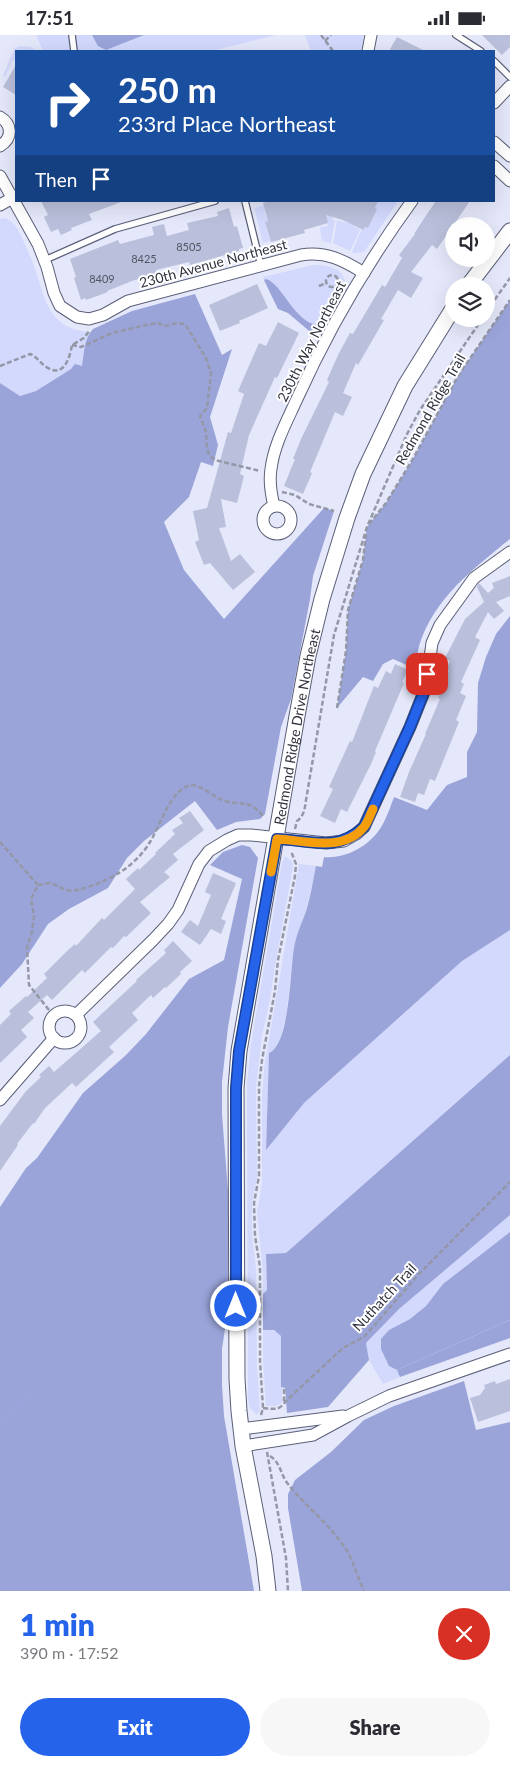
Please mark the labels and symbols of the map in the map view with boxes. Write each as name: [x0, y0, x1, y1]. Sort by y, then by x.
street label: 230th Avenue Northeast: [137, 235, 289, 291]
house number: 8505: [176, 240, 202, 253]
house number: 8425: [131, 252, 157, 265]
house number: 8409: [89, 272, 115, 285]
street label: 230th Way Northeast: [273, 278, 349, 404]
street label: Redmond Ridge Trail: [391, 351, 469, 467]
street label: Redmond Ridge Drive Northeast: [270, 627, 323, 826]
pin: [406, 653, 448, 695]
street label: Nuthatch Trail: [348, 1260, 420, 1334]
position arrow: [209, 1279, 261, 1331]

